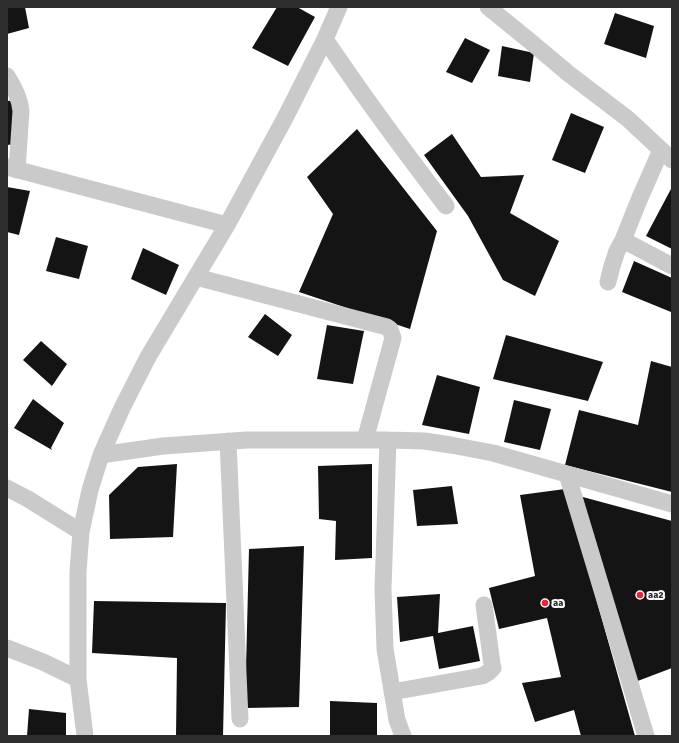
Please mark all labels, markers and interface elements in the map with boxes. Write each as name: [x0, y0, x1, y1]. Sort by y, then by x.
place label: aa2: [648, 589, 664, 601]
marker: aa2: [635, 590, 645, 600]
place label: aa: [553, 597, 563, 609]
marker: aa: [540, 598, 550, 608]

